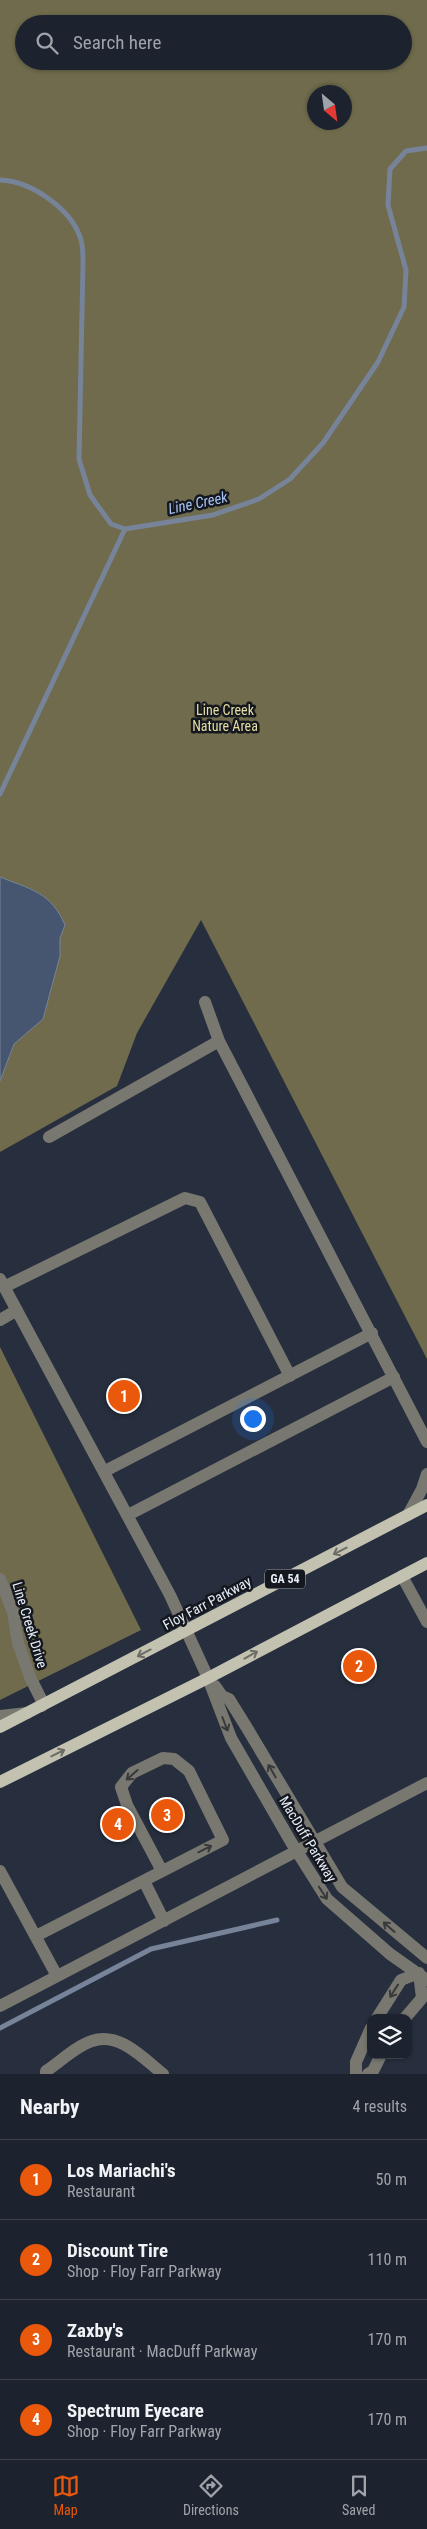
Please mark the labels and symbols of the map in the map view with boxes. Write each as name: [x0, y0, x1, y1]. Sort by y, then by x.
north arrow: [307, 85, 352, 130]
water label: Line Creek: [167, 488, 230, 518]
park label: Line Creek Nature Area: [192, 702, 258, 734]
pin: 1: [108, 1377, 140, 1415]
your location: [240, 1406, 266, 1432]
one-way arrow: [333, 1547, 348, 1556]
road number: GA 54: [265, 1570, 305, 1588]
street label: Floy Farr Parkway: [160, 1573, 254, 1633]
street label: Line Creek Drive: [9, 1580, 51, 1670]
pin: 2: [343, 1647, 375, 1685]
one-way arrow: [137, 1649, 152, 1658]
one-way arrow: [244, 1650, 259, 1660]
one-way arrow: [221, 1716, 230, 1731]
one-way arrow: [50, 1748, 65, 1757]
one-way arrow: [267, 1764, 277, 1778]
one-way arrow: [126, 1770, 139, 1781]
street label: MacDuff Parkway: [276, 1793, 340, 1885]
pin: 3: [151, 1796, 183, 1834]
pin: 4: [102, 1805, 134, 1843]
one-way arrow: [198, 1844, 213, 1854]
one-way arrow: [318, 1885, 328, 1899]
one-way arrow: [383, 1922, 396, 1933]
one-way arrow: [389, 1984, 400, 1998]

